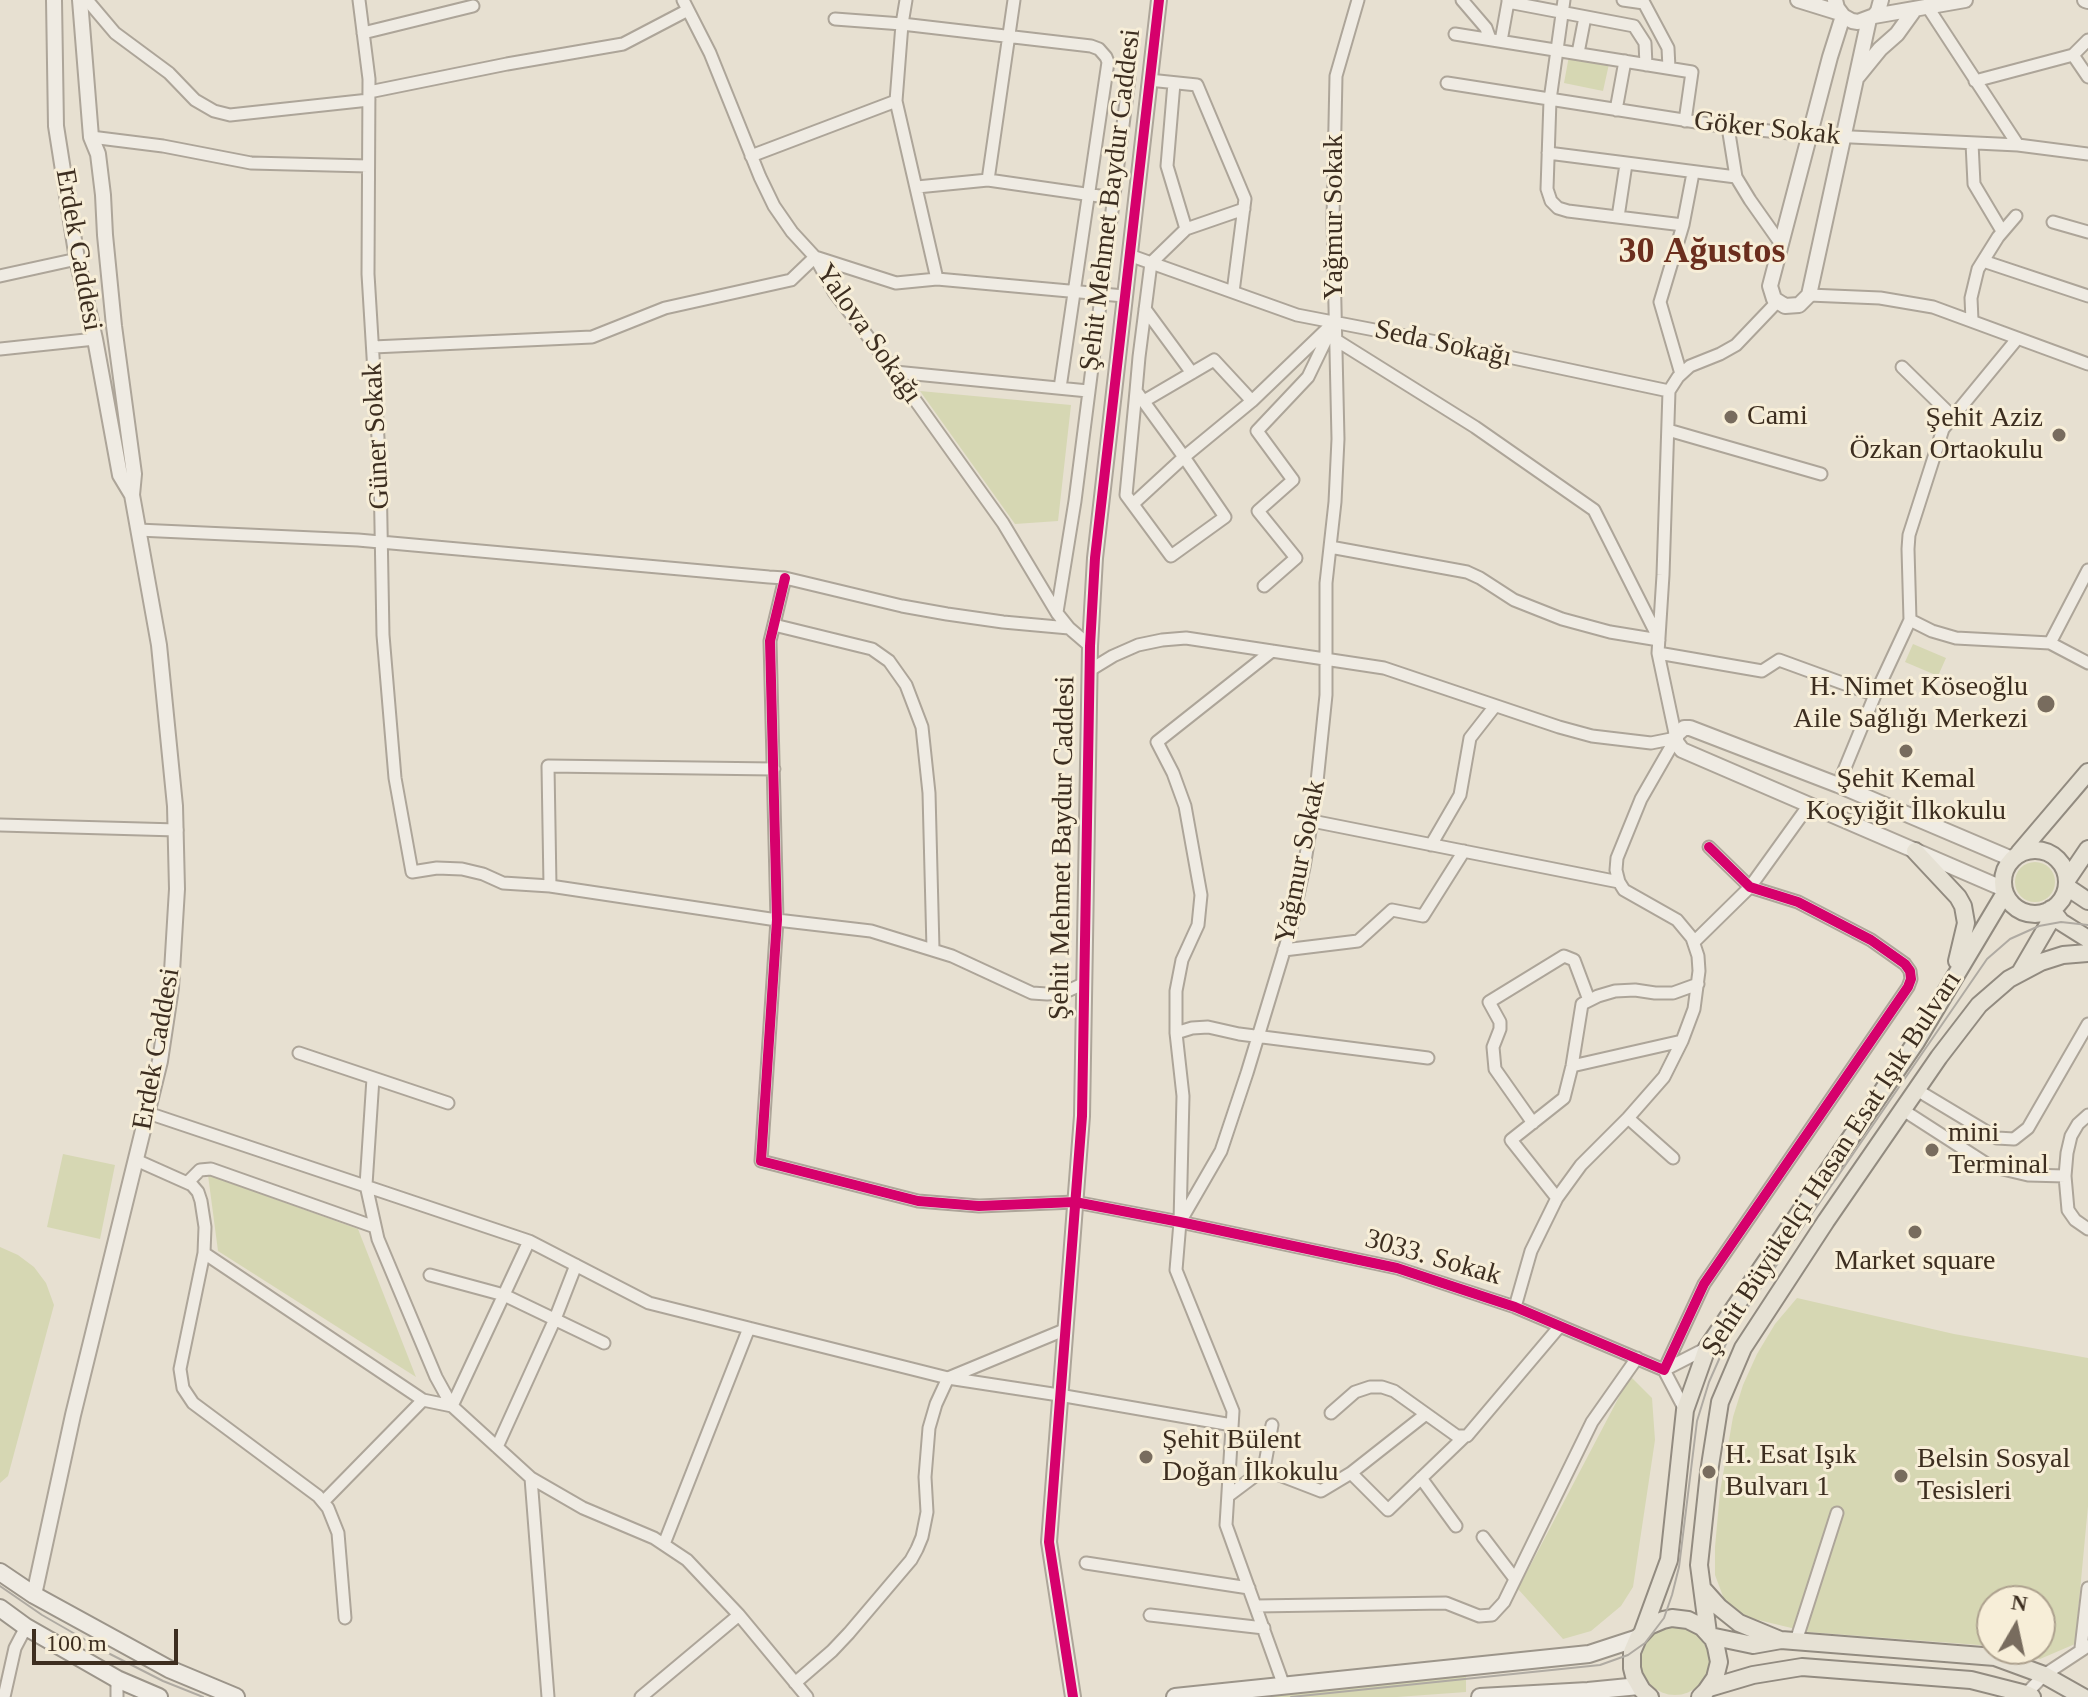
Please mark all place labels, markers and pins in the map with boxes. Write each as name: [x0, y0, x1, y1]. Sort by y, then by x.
place label: Cami: [1747, 400, 1808, 434]
place label: Şehit Aziz Özkan Ortaokulu: [1849, 402, 2043, 468]
marker: Cami: [1722, 408, 1740, 426]
marker: Şehit Aziz Özkan Ortaokulu: [2050, 426, 2068, 444]
place label: H. Nimet Köseoğlu Aile Sağlığı Merkezi: [1793, 671, 2028, 737]
marker: H. Nimet Köseoğlu Aile Sağlığı Merkezi: [2035, 693, 2057, 715]
marker: Şehit Kemal Koçyiğit İlkokulu: [1897, 742, 1915, 760]
place label: Şehit Kemal Koçyiğit İlkokulu: [1806, 763, 2006, 829]
place label: mini Terminal: [1948, 1117, 2049, 1183]
marker: mini Terminal: [1923, 1141, 1941, 1159]
marker: Market square: [1906, 1223, 1924, 1241]
place label: Market square: [1835, 1245, 1995, 1279]
place label: Şehit Bülent Doğan İlkokulu: [1162, 1424, 1339, 1490]
place label: H. Esat Işık Bulvarı 1: [1725, 1439, 1856, 1505]
place label: Belsin Sosyal Tesisleri: [1917, 1443, 2070, 1509]
marker: Şehit Bülent Doğan İlkokulu: [1137, 1448, 1155, 1466]
marker: H. Esat Işık Bulvarı 1: [1700, 1463, 1718, 1481]
marker: Belsin Sosyal Tesisleri: [1892, 1467, 1910, 1485]

